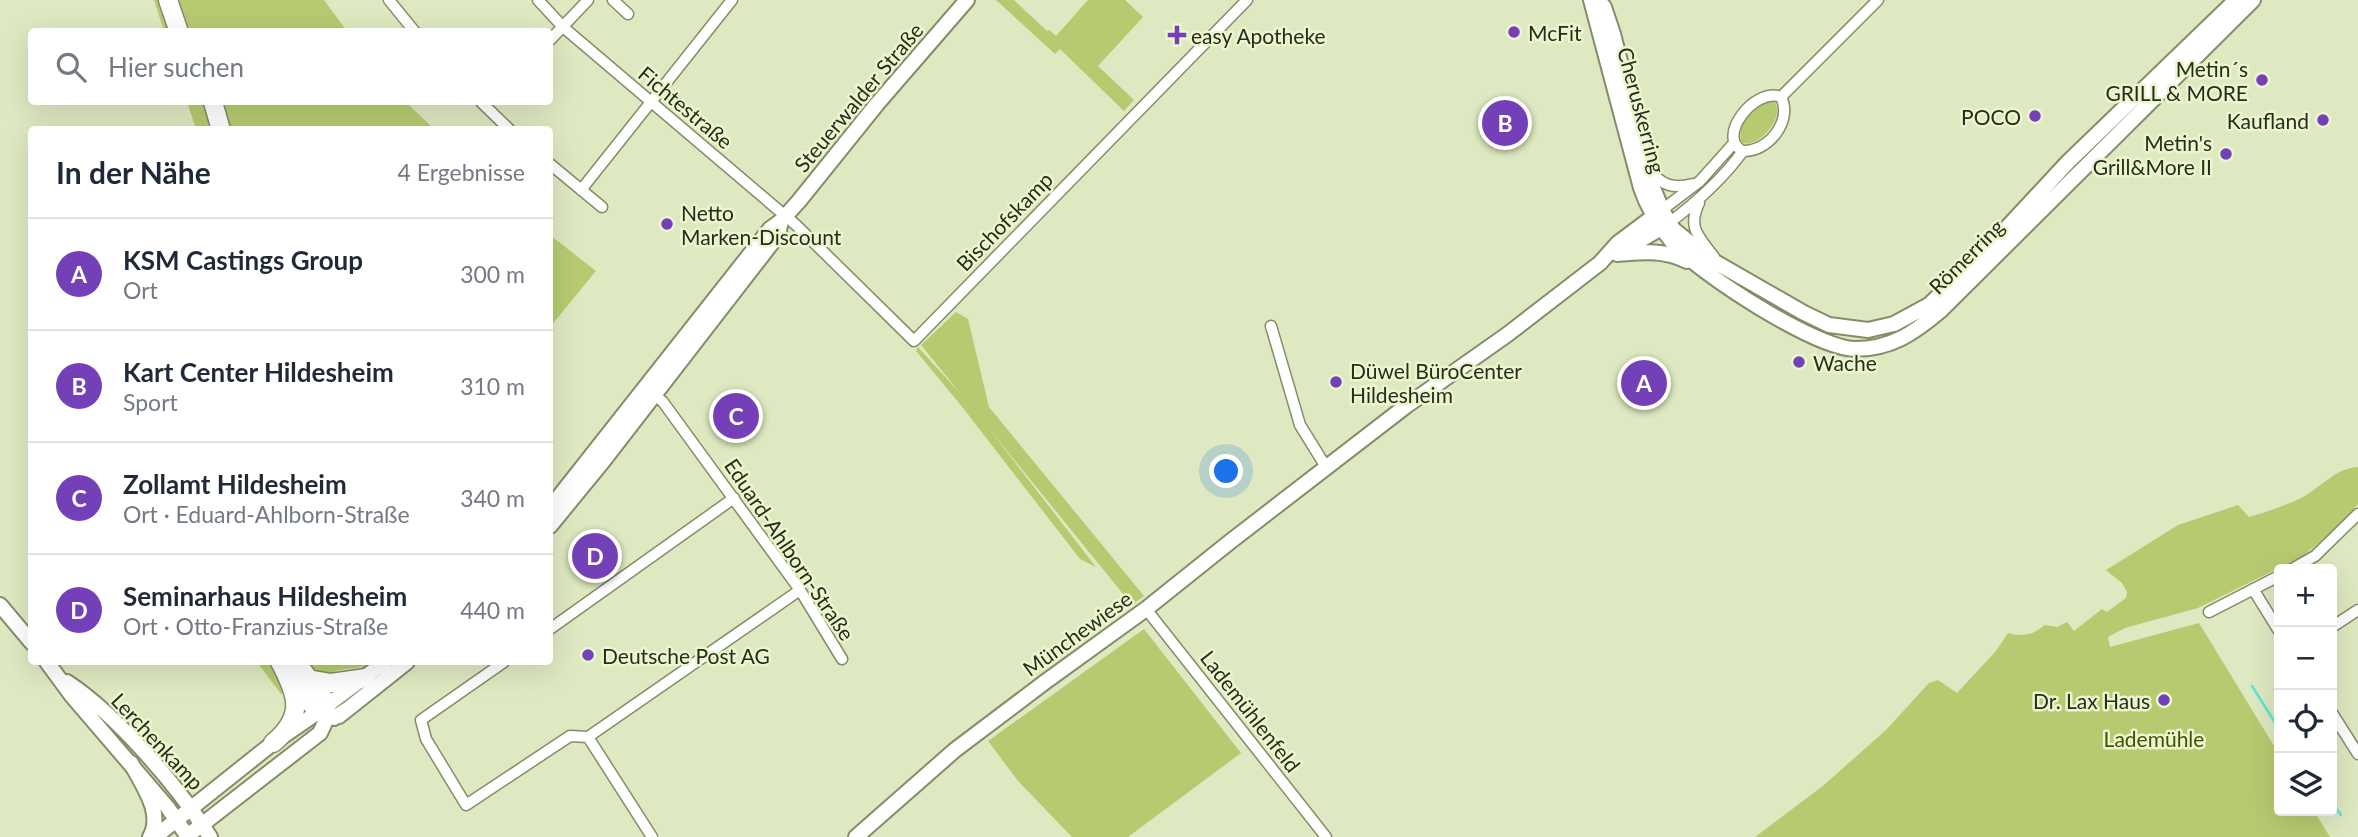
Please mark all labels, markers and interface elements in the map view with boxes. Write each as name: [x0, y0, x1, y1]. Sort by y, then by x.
street label: Steuerwalder Straße: [788, 17, 928, 177]
place label: McFit: [1528, 20, 1582, 45]
place label: easy Apotheke: [1191, 23, 1326, 48]
marker: McFit: [1506, 24, 1522, 40]
marker: easy Apotheke: [1169, 27, 1185, 43]
search box: [28, 28, 553, 105]
street label: Cheruskerring: [1613, 44, 1671, 176]
icon: search: [52, 48, 90, 86]
text: Hier suchen: [108, 51, 244, 83]
place label: Metin´s GRILL & MORE: [2105, 56, 2248, 105]
street label: Fichtestraße: [634, 61, 738, 153]
marker: Metin´s GRILL & MORE: [2254, 72, 2270, 88]
pin: B: [1482, 97, 1528, 149]
place label: POCO: [1961, 104, 2021, 129]
marker: POCO: [2027, 108, 2043, 124]
place label: Kaufland: [2227, 108, 2309, 133]
marker: Kaufland: [2315, 112, 2331, 128]
place label: Metin's Grill&More II: [2093, 130, 2212, 179]
marker: Metin's Grill&More II: [2218, 146, 2234, 162]
text: In der Nähe: [56, 154, 211, 190]
text: 4 Ergebnisse: [397, 158, 525, 186]
street label: Bischofskamp: [951, 166, 1057, 276]
place label: Netto Marken-Discount: [681, 200, 842, 249]
street label: Römerring: [1923, 213, 2009, 299]
marker: Netto Marken-Discount: [659, 216, 675, 232]
text: KSM Castings Group: [123, 244, 363, 276]
text: A: [71, 260, 87, 288]
text: 300 m: [460, 260, 525, 288]
text: Ort: [123, 276, 158, 304]
place label: Wache: [1813, 350, 1877, 375]
marker: Wache: [1791, 354, 1807, 370]
text: Kart Center Hildesheim: [123, 356, 394, 388]
pin: A: [1621, 357, 1667, 409]
place label: Düwel BüroCenter Hildesheim: [1350, 358, 1522, 407]
text: B: [71, 372, 87, 400]
text: 310 m: [460, 372, 525, 400]
marker: Düwel BüroCenter Hildesheim: [1328, 374, 1344, 390]
text: Sport: [123, 388, 178, 416]
pin: C: [713, 390, 759, 442]
street label: Eduard-Ahlborn-Straße: [720, 453, 860, 645]
your location: [1209, 454, 1243, 488]
text: Zollamt Hildesheim: [123, 468, 347, 500]
text: C: [71, 484, 87, 512]
text: 340 m: [460, 484, 525, 512]
text: Ort · Eduard-Ahlborn-Straße: [123, 500, 410, 528]
pin: D: [572, 530, 618, 582]
map controls: [2274, 564, 2337, 816]
button: +: [2274, 564, 2337, 627]
text: Seminarhaus Hildesheim: [123, 580, 407, 612]
street label: Münchewiese: [1018, 585, 1136, 681]
text: D: [70, 596, 88, 624]
text: 440 m: [460, 596, 525, 624]
text: Ort · Otto-Franzius-Straße: [123, 612, 388, 640]
button: −: [2274, 627, 2337, 690]
place label: Deutsche Post AG: [602, 643, 770, 668]
street label: Lademühlenfeld: [1196, 645, 1306, 777]
marker: Deutsche Post AG: [580, 647, 596, 663]
street label: Lerchenkamp: [107, 687, 209, 795]
place label: Dr. Lax Haus: [2033, 688, 2150, 713]
button: locate: [2274, 690, 2337, 753]
marker: Dr. Lax Haus: [2156, 692, 2172, 708]
park label: Lademühle: [2104, 726, 2204, 751]
button: layers: [2274, 753, 2337, 816]

